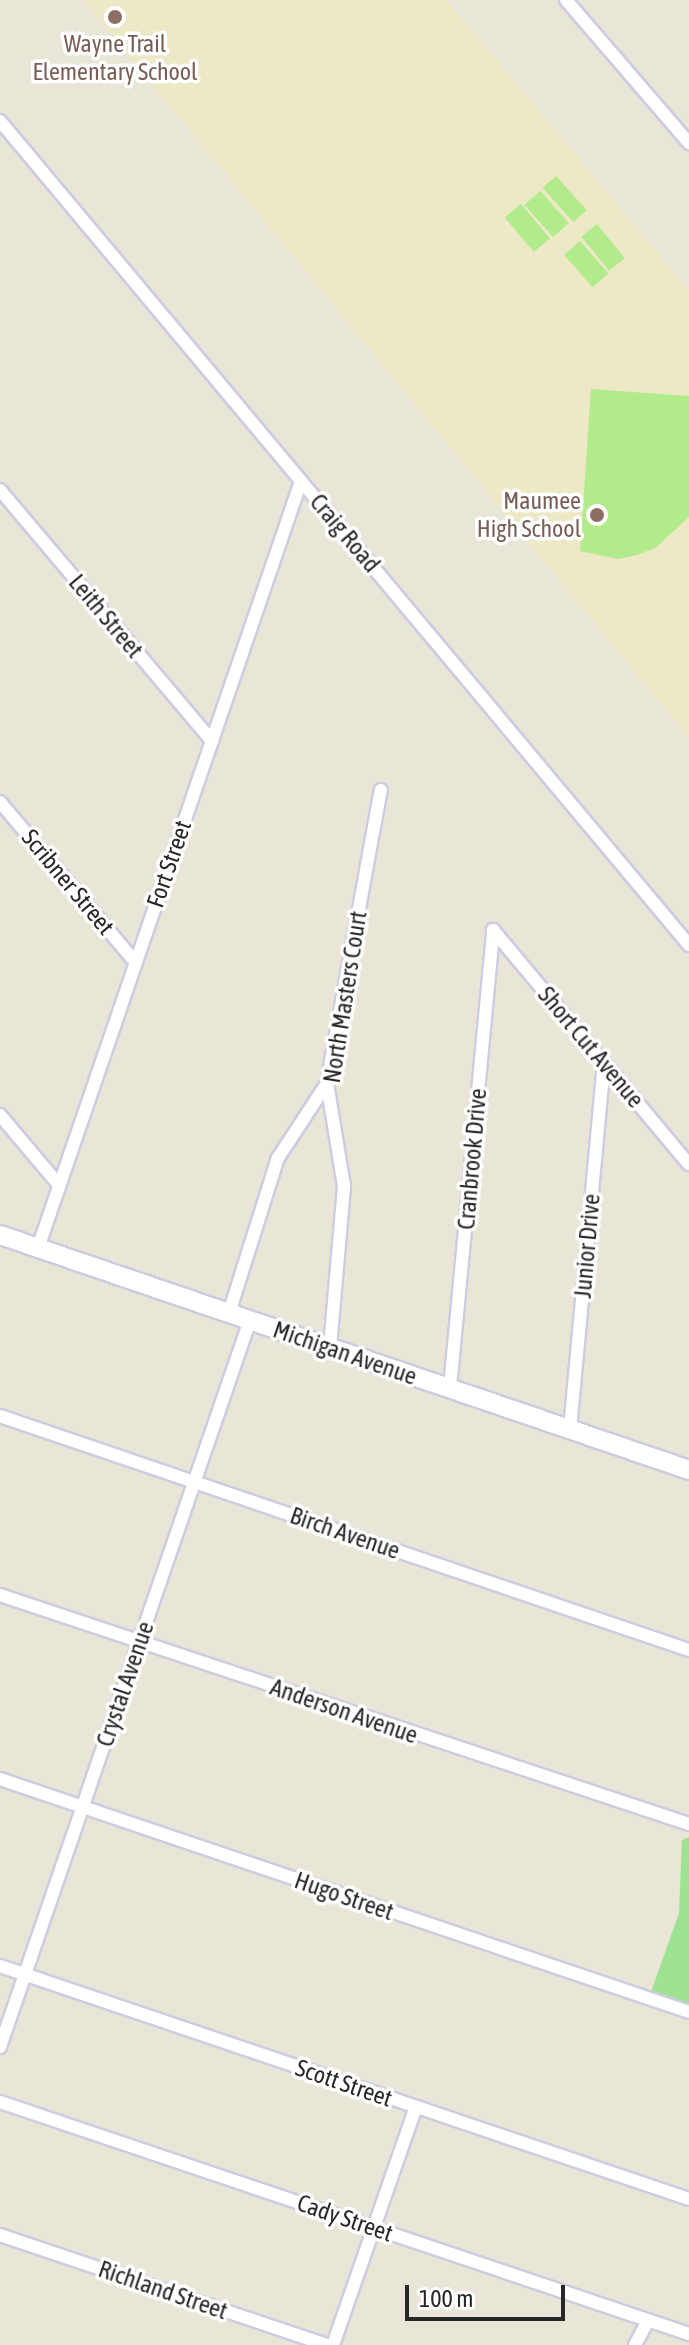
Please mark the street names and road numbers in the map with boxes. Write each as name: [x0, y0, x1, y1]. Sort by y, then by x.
street label: Craig Road: [304, 488, 386, 578]
street label: Leith Street: [63, 568, 149, 664]
street label: Fort Street: [141, 817, 197, 911]
street label: Scribner Street: [16, 824, 120, 940]
street label: North Masters Court: [317, 909, 373, 1085]
street label: Short Cut Avenue: [532, 981, 650, 1113]
street label: Cranbrook Drive: [451, 1087, 493, 1231]
street label: Junior Drive: [568, 1193, 606, 1299]
street label: Michigan Avenue: [269, 1315, 421, 1391]
street label: Birch Avenue: [286, 1501, 404, 1565]
street label: Crystal Avenue: [90, 1618, 160, 1750]
street label: Anderson Avenue: [267, 1672, 421, 1750]
street label: Hugo Street: [291, 1866, 397, 1926]
street label: Scott Street: [292, 2053, 396, 2113]
street label: Cady Street: [293, 2188, 397, 2248]
street label: Richland Street: [95, 2254, 231, 2326]

